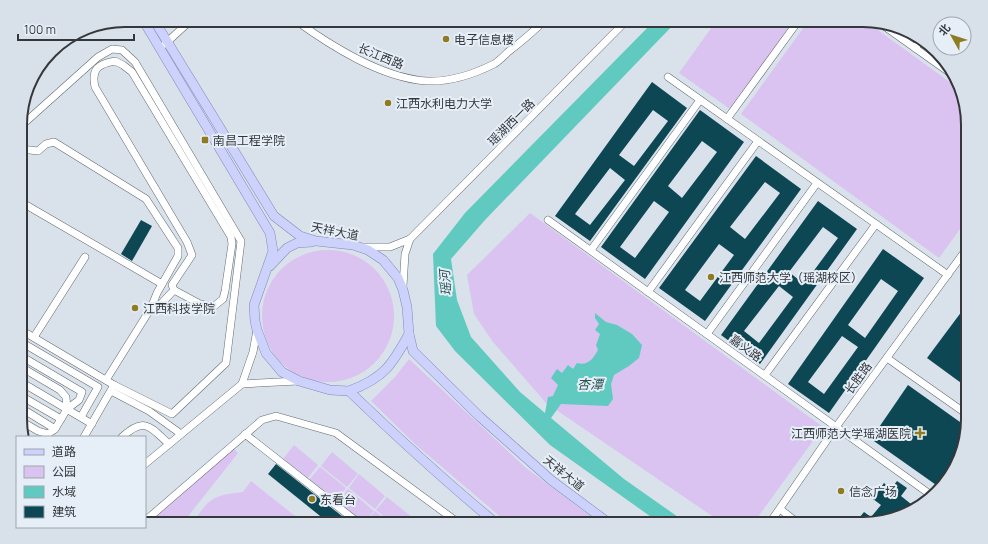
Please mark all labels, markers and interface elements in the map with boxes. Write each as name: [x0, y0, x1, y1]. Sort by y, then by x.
scale bar: [18, 16, 134, 42]
north arrow: [932, 16, 972, 56]
text: 北: [935, 20, 953, 38]
text: 100 m: [24, 21, 56, 38]
place label: 电子信息楼: [454, 31, 514, 48]
marker: 电子信息楼: [441, 34, 451, 44]
street label: 长江西路: [356, 39, 406, 73]
place label: 江西水利电力大学: [396, 95, 492, 112]
street label: 瑶湖西一路: [484, 95, 538, 149]
marker: 江西水利电力大学: [383, 98, 393, 108]
place label: 南昌工程学院: [213, 132, 285, 149]
marker: 南昌工程学院: [200, 135, 210, 145]
street label: 天祥大道: [310, 218, 360, 244]
water label: 瑶河: [435, 266, 455, 297]
place label: 江西师范大学（瑶湖校区）: [719, 269, 863, 286]
marker: 江西师范大学（瑶湖校区）: [706, 272, 716, 282]
place label: 江西科技学院: [143, 300, 215, 317]
marker: 江西科技学院: [130, 303, 140, 313]
street label: 嘉义路: [726, 331, 766, 365]
street label: 长胜路: [841, 358, 875, 398]
water label: 杏潭: [577, 375, 605, 393]
place label: 江西师范大学瑶湖医院: [791, 425, 911, 442]
marker: 江西师范大学瑶湖医院: [914, 427, 926, 439]
legend: [16, 436, 146, 528]
text: 道路: [52, 443, 76, 460]
street label: 天祥大道: [540, 451, 588, 495]
text: 公园: [52, 463, 76, 480]
text: 水域: [52, 483, 76, 500]
place label: 信念广场: [849, 483, 897, 500]
marker: 信念广场: [836, 486, 846, 496]
place label: 东看台: [320, 491, 356, 508]
marker: 东看台: [307, 494, 317, 504]
text: 建筑: [52, 503, 76, 520]

